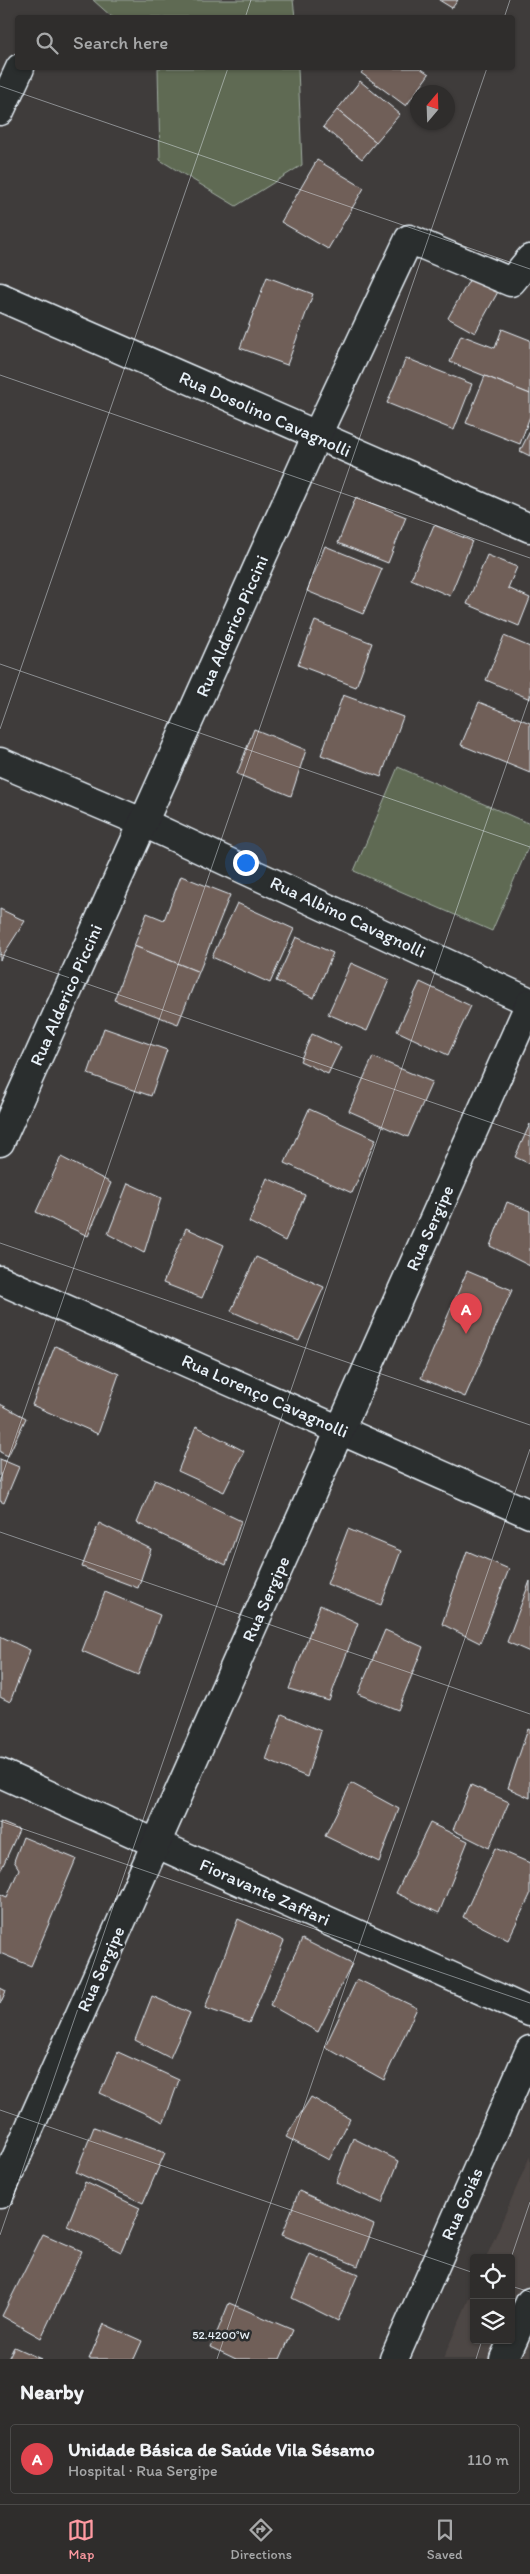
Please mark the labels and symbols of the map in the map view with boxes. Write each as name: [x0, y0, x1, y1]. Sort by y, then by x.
north arrow: [410, 85, 455, 130]
street label: Rua Dosolino Cavagnolli: [176, 366, 354, 462]
street label: Rua Alderico Piccini: [191, 552, 273, 700]
your location: [233, 850, 259, 876]
street label: Rua Albino Cavagnolli: [267, 871, 429, 963]
street label: Rua Alderico Piccini: [25, 921, 107, 1069]
street label: Rua Sergipe: [401, 1182, 459, 1274]
pin: A: [450, 1293, 482, 1334]
street label: Rua Lorenço Cavagnolli: [178, 1349, 352, 1443]
street label: Rua Sergipe: [237, 1553, 295, 1645]
street label: Fioravante Zaffari: [196, 1853, 334, 1931]
street label: Rua Sergipe: [72, 1923, 130, 2015]
street label: Rua Goiás: [436, 2164, 488, 2244]
text: 52.4200°W: [192, 2328, 250, 2342]

